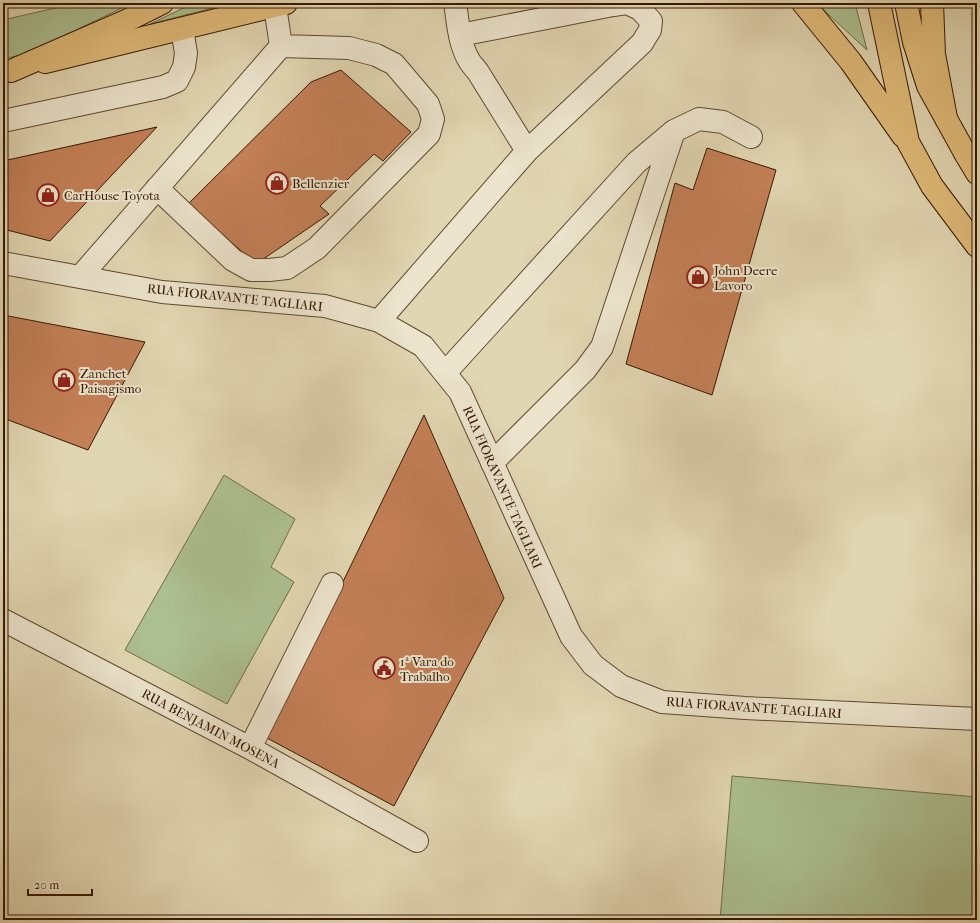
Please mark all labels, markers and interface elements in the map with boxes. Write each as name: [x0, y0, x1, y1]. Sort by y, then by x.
shop icon: Bellenzier: [264, 170, 290, 196]
place label: Bellenzier: [292, 176, 350, 191]
shop icon: CarHouse Toyota: [35, 182, 61, 208]
place label: CarHouse Toyota: [64, 188, 161, 203]
place label: John Deere Lavoro: [713, 263, 778, 293]
shop icon: John Deere Lavoro: [685, 264, 711, 290]
street label: RUA FIORAVANTE TAGLIARI: [146, 281, 323, 314]
place label: Zanchet Paisagismo: [80, 366, 142, 396]
shop icon: Zanchet Paisagismo: [51, 367, 77, 393]
street label: RUA FIORAVANTE TAGLIARI: [460, 404, 545, 571]
place label: 1ª Vara do Trabalho: [400, 654, 454, 684]
public building icon: 1ª Vara do Trabalho: [371, 655, 397, 681]
street label: RUA BENJAMIN MOSENA: [139, 686, 283, 771]
street label: RUA FIORAVANTE TAGLIARI: [665, 694, 843, 721]
scale bar: [28, 871, 92, 897]
text: 20 m: [34, 878, 59, 892]

